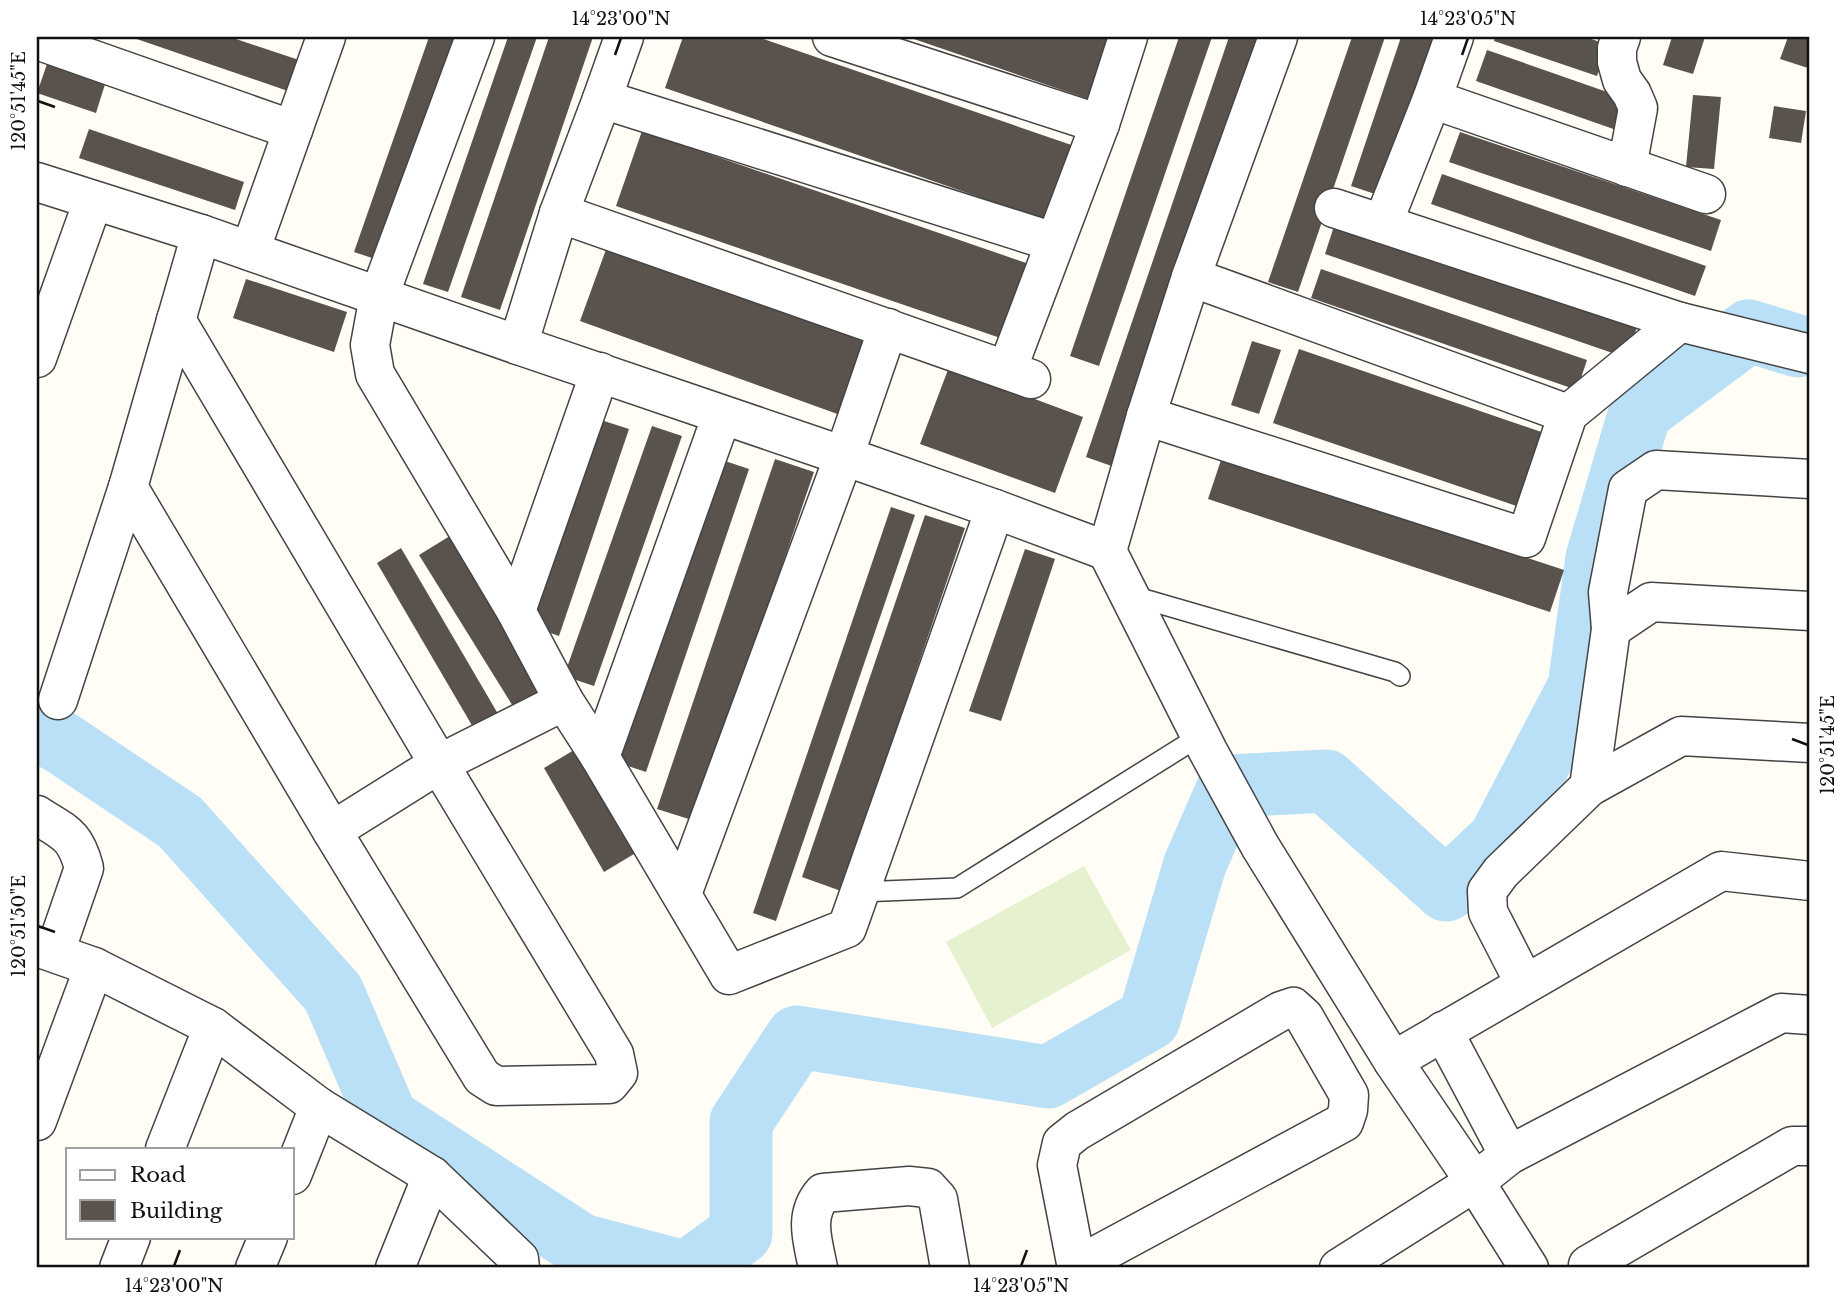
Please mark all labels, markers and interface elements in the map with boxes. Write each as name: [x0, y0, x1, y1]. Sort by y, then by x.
text: 14°23'00"N: [571, 8, 671, 30]
text: 14°23'05"N: [1420, 8, 1516, 30]
text: 120°51'45"E: [8, 51, 30, 151]
text: 120°51'45"E: [1817, 695, 1839, 795]
text: 120°51'50"E: [8, 875, 30, 977]
legend: [66, 1148, 294, 1238]
text: Road: [130, 1162, 186, 1188]
text: Building: [130, 1198, 223, 1224]
text: 14°23'00"N: [124, 1275, 224, 1297]
text: 14°23'05"N: [973, 1275, 1069, 1297]

